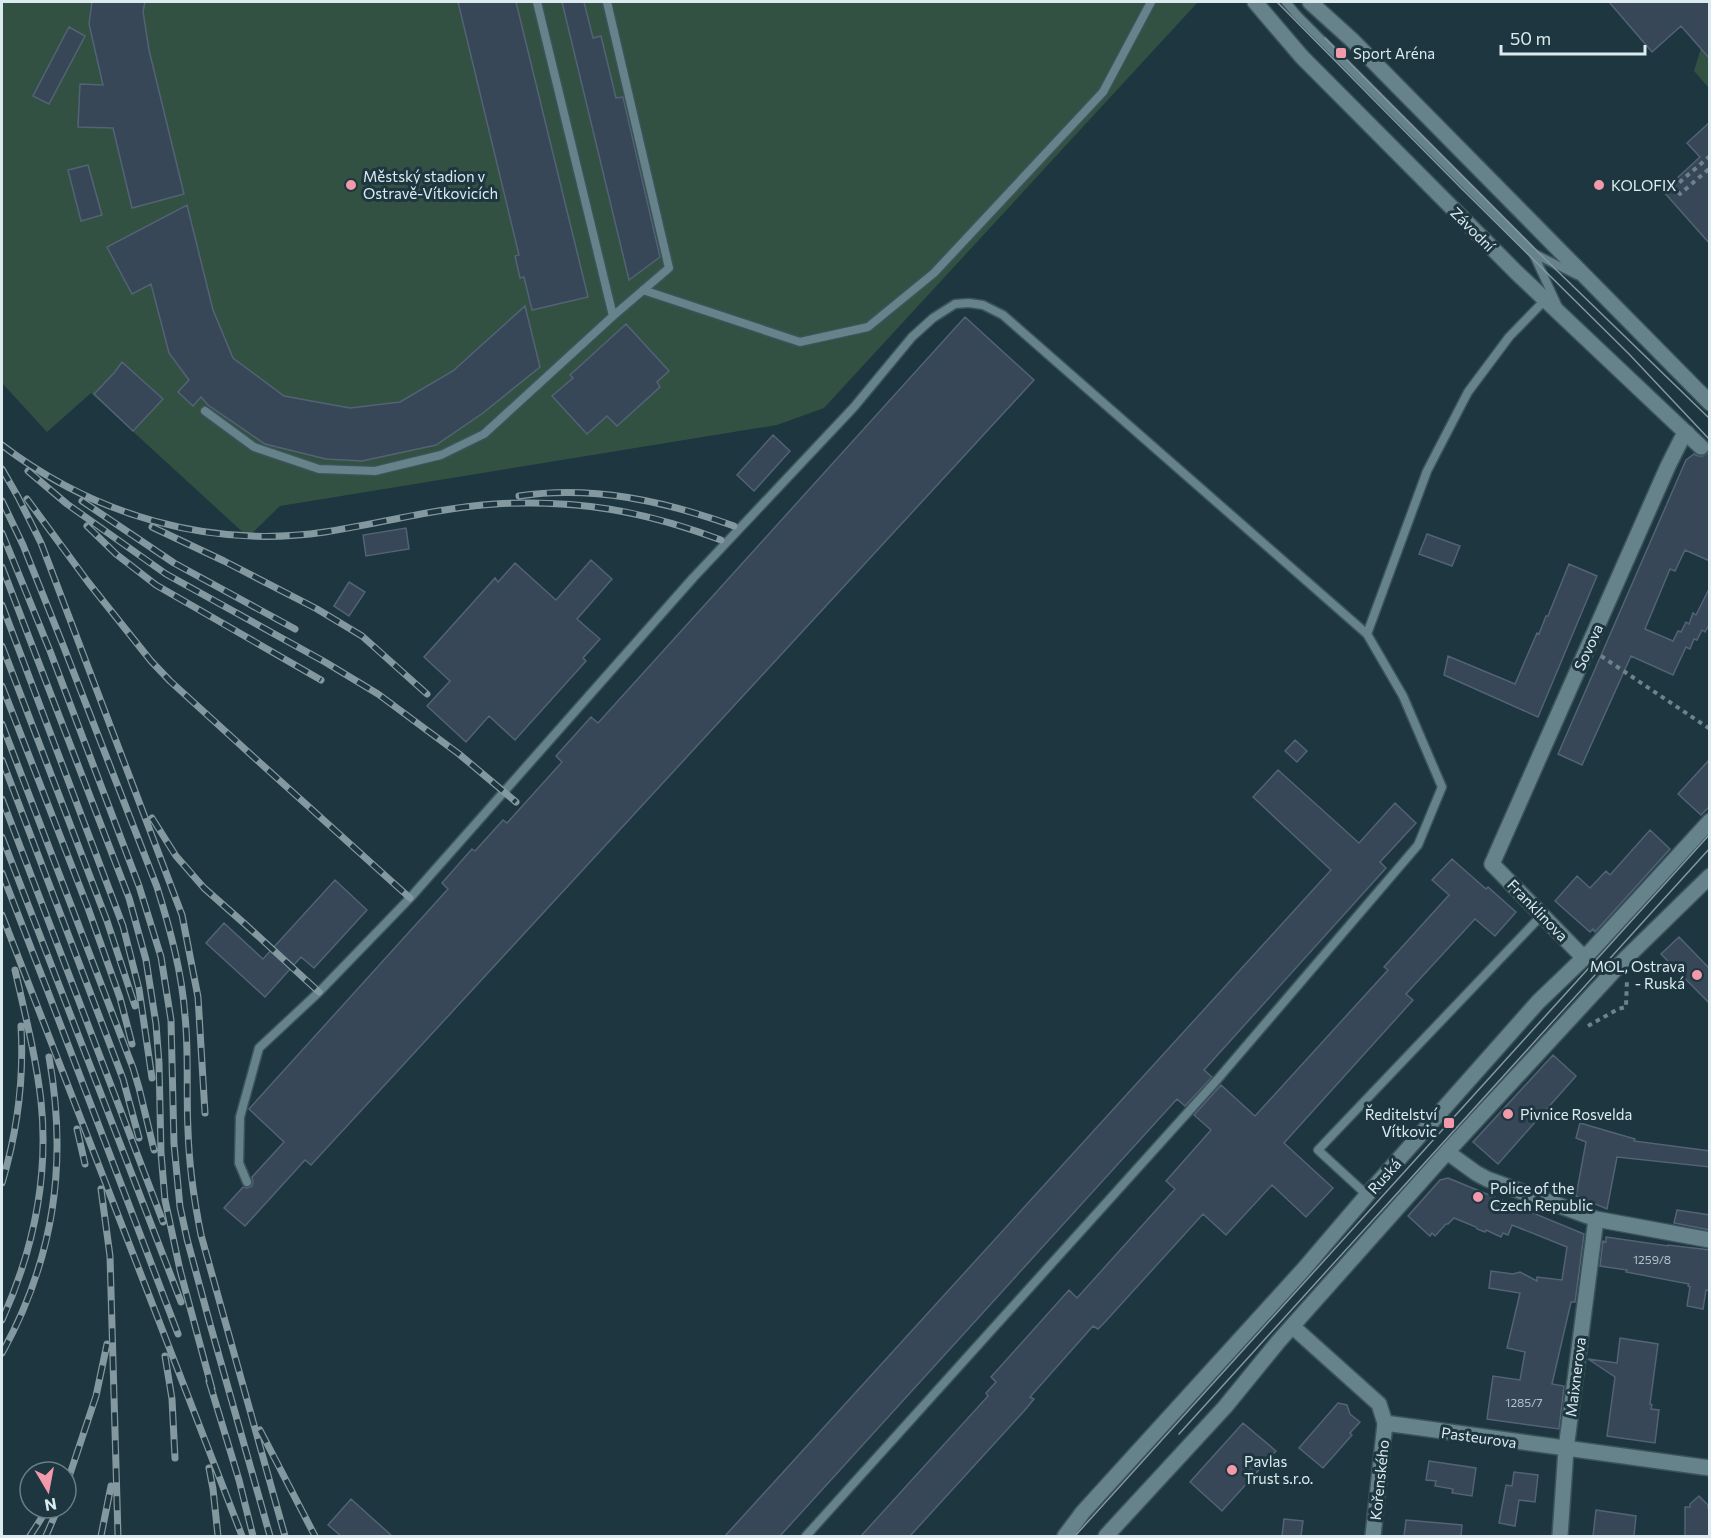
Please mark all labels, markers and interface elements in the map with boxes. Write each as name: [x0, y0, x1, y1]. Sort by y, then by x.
scale bar: [1501, 18, 1645, 56]
text: 50 m: [1510, 27, 1551, 49]
place label: Sport Aréna: [1353, 44, 1435, 62]
marker: Sport Aréna: [1334, 46, 1348, 60]
place label: Městský stadion v Ostravě-Vítkovicích: [363, 167, 498, 202]
place label: KOLOFIX: [1611, 176, 1676, 194]
marker: Městský stadion v Ostravě-Vítkovicích: [344, 178, 358, 192]
marker: KOLOFIX: [1592, 178, 1606, 192]
street label: Závodní: [1447, 203, 1500, 256]
street label: Sovova: [1570, 621, 1606, 673]
street label: Franklinova: [1504, 875, 1572, 945]
place label: MOL, Ostrava - Ruská: [1590, 957, 1685, 992]
marker: MOL, Ostrava - Ruská: [1690, 968, 1704, 982]
place label: Ředitelství Vítkovic: [1365, 1104, 1438, 1140]
place label: Pivnice Rosvelda: [1520, 1105, 1632, 1123]
marker: Pivnice Rosvelda: [1501, 1107, 1515, 1121]
marker: Ředitelství Vítkovic: [1442, 1116, 1456, 1130]
street label: Ruská: [1364, 1155, 1404, 1197]
place label: Police of the Czech Republic: [1490, 1179, 1593, 1214]
marker: Police of the Czech Republic: [1471, 1190, 1485, 1204]
house number: 1259/8: [1633, 1252, 1671, 1266]
street label: Maixnerova: [1561, 1336, 1589, 1418]
house number: 1285/7: [1505, 1395, 1543, 1409]
street label: Pasteurova: [1440, 1423, 1518, 1451]
street label: Kořenského: [1366, 1439, 1392, 1521]
place label: Pavlas Trust s.r.o.: [1244, 1452, 1313, 1487]
north arrow: [18, 1460, 78, 1520]
marker: Pavlas Trust s.r.o.: [1225, 1463, 1239, 1477]
text: N: [43, 1495, 58, 1516]

